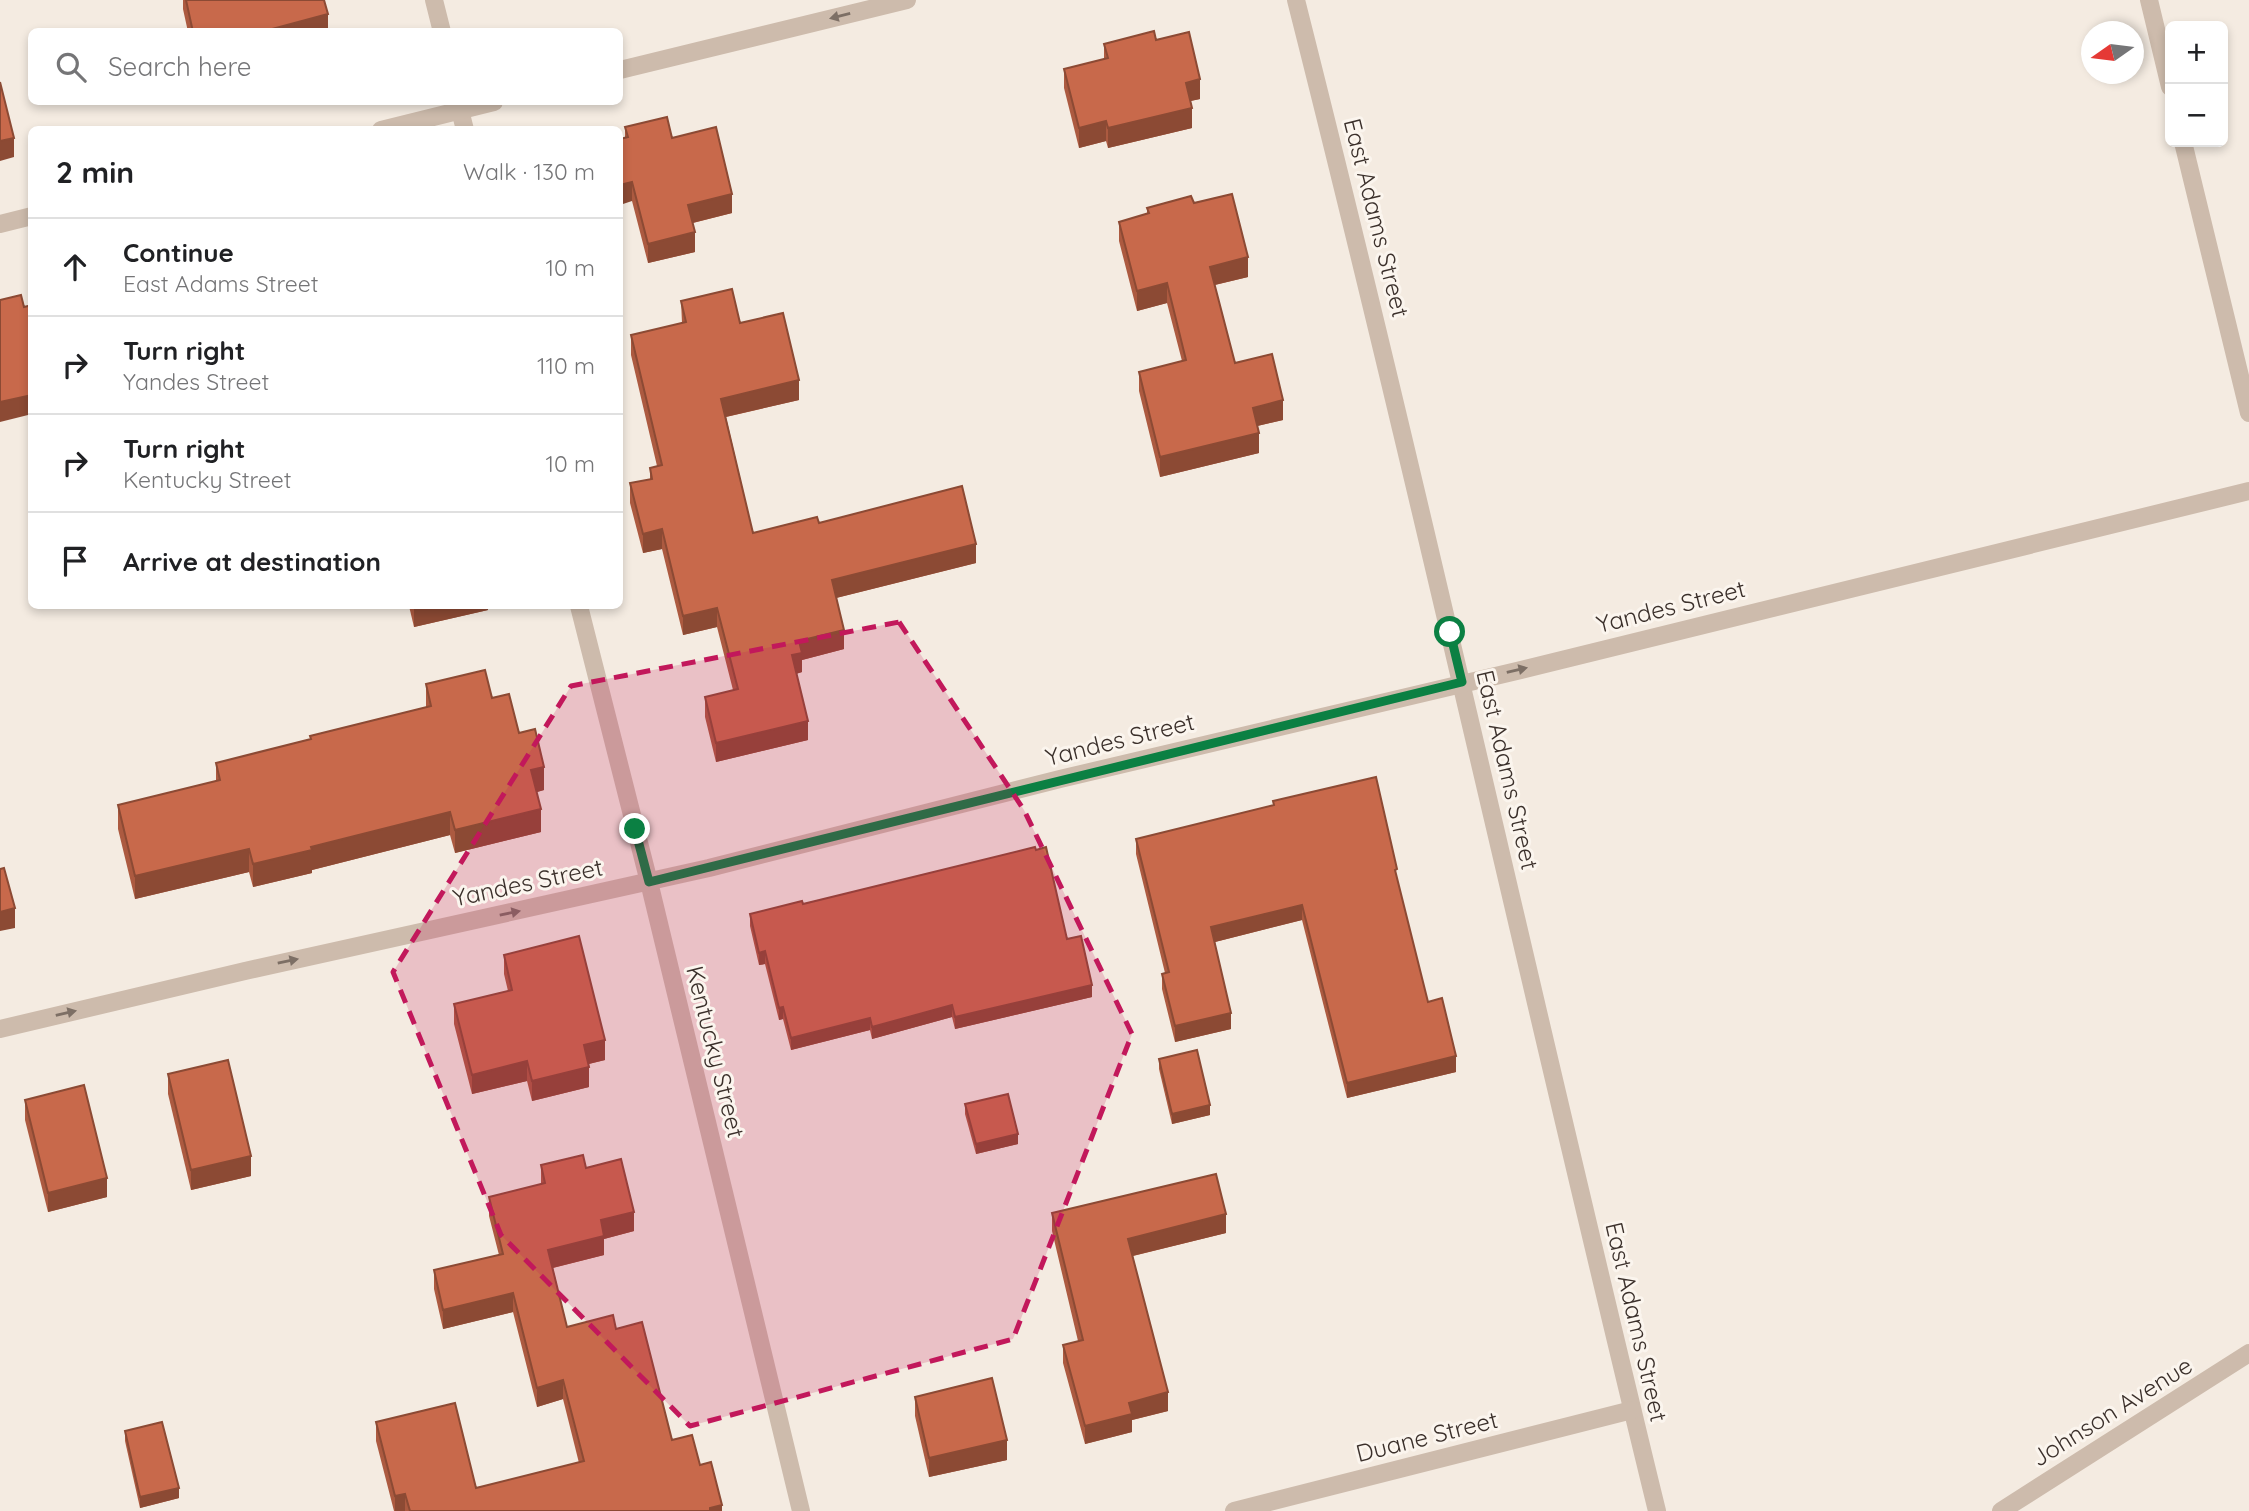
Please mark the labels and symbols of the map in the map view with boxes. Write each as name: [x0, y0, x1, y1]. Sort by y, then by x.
one-way arrow: [829, 11, 851, 22]
north arrow: [2081, 21, 2144, 84]
street label: East Adams Street: [1338, 115, 1416, 320]
street label: Yandes Street: [1593, 573, 1748, 639]
route start: [1434, 616, 1465, 647]
one-way arrow: [1506, 665, 1528, 676]
street label: East Adams Street: [1470, 667, 1546, 873]
street label: Yandes Street: [1042, 706, 1197, 772]
route end: [619, 813, 650, 844]
street label: Yandes Street: [450, 851, 606, 913]
one-way arrow: [499, 907, 521, 918]
one-way arrow: [277, 956, 299, 967]
street label: Kentucky Street: [680, 963, 752, 1141]
one-way arrow: [56, 1007, 78, 1018]
street label: East Adams Street: [1599, 1219, 1675, 1425]
street label: Johnson Avenue: [2026, 1350, 2197, 1473]
street label: Duane Street: [1353, 1404, 1501, 1468]

